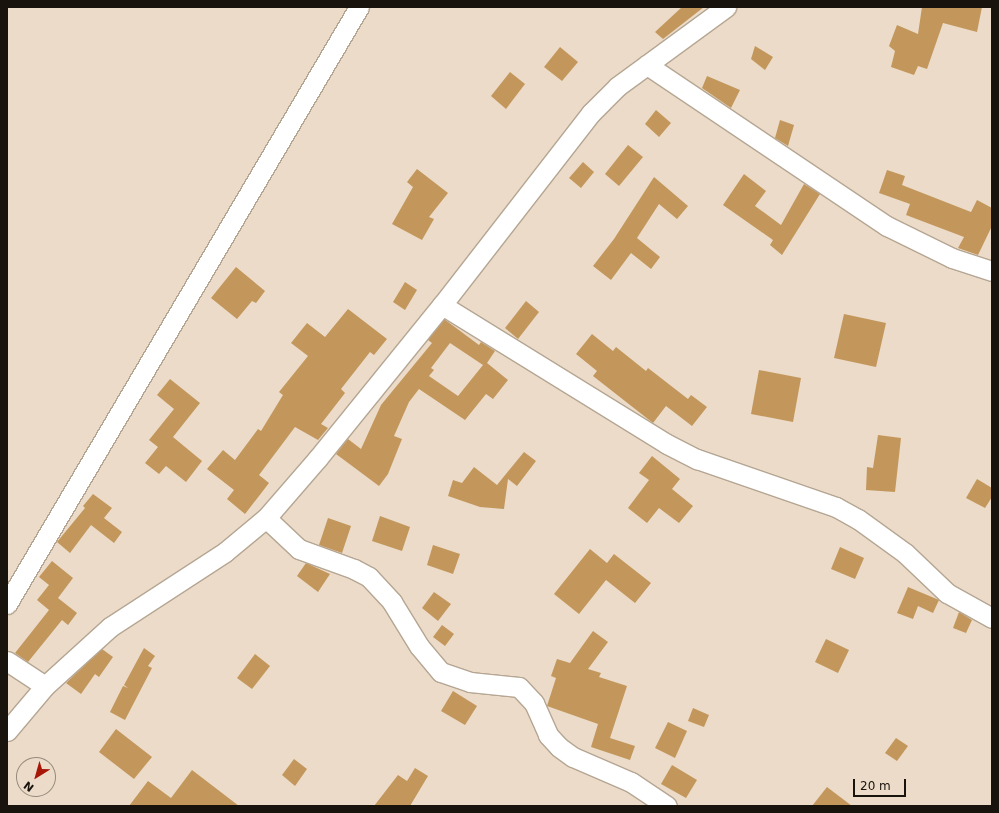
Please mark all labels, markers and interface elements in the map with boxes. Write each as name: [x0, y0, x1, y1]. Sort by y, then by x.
north arrow: [16, 757, 56, 797]
scale bar: [855, 771, 908, 797]
text: N: [21, 778, 37, 794]
text: 20 m: [860, 779, 891, 793]

